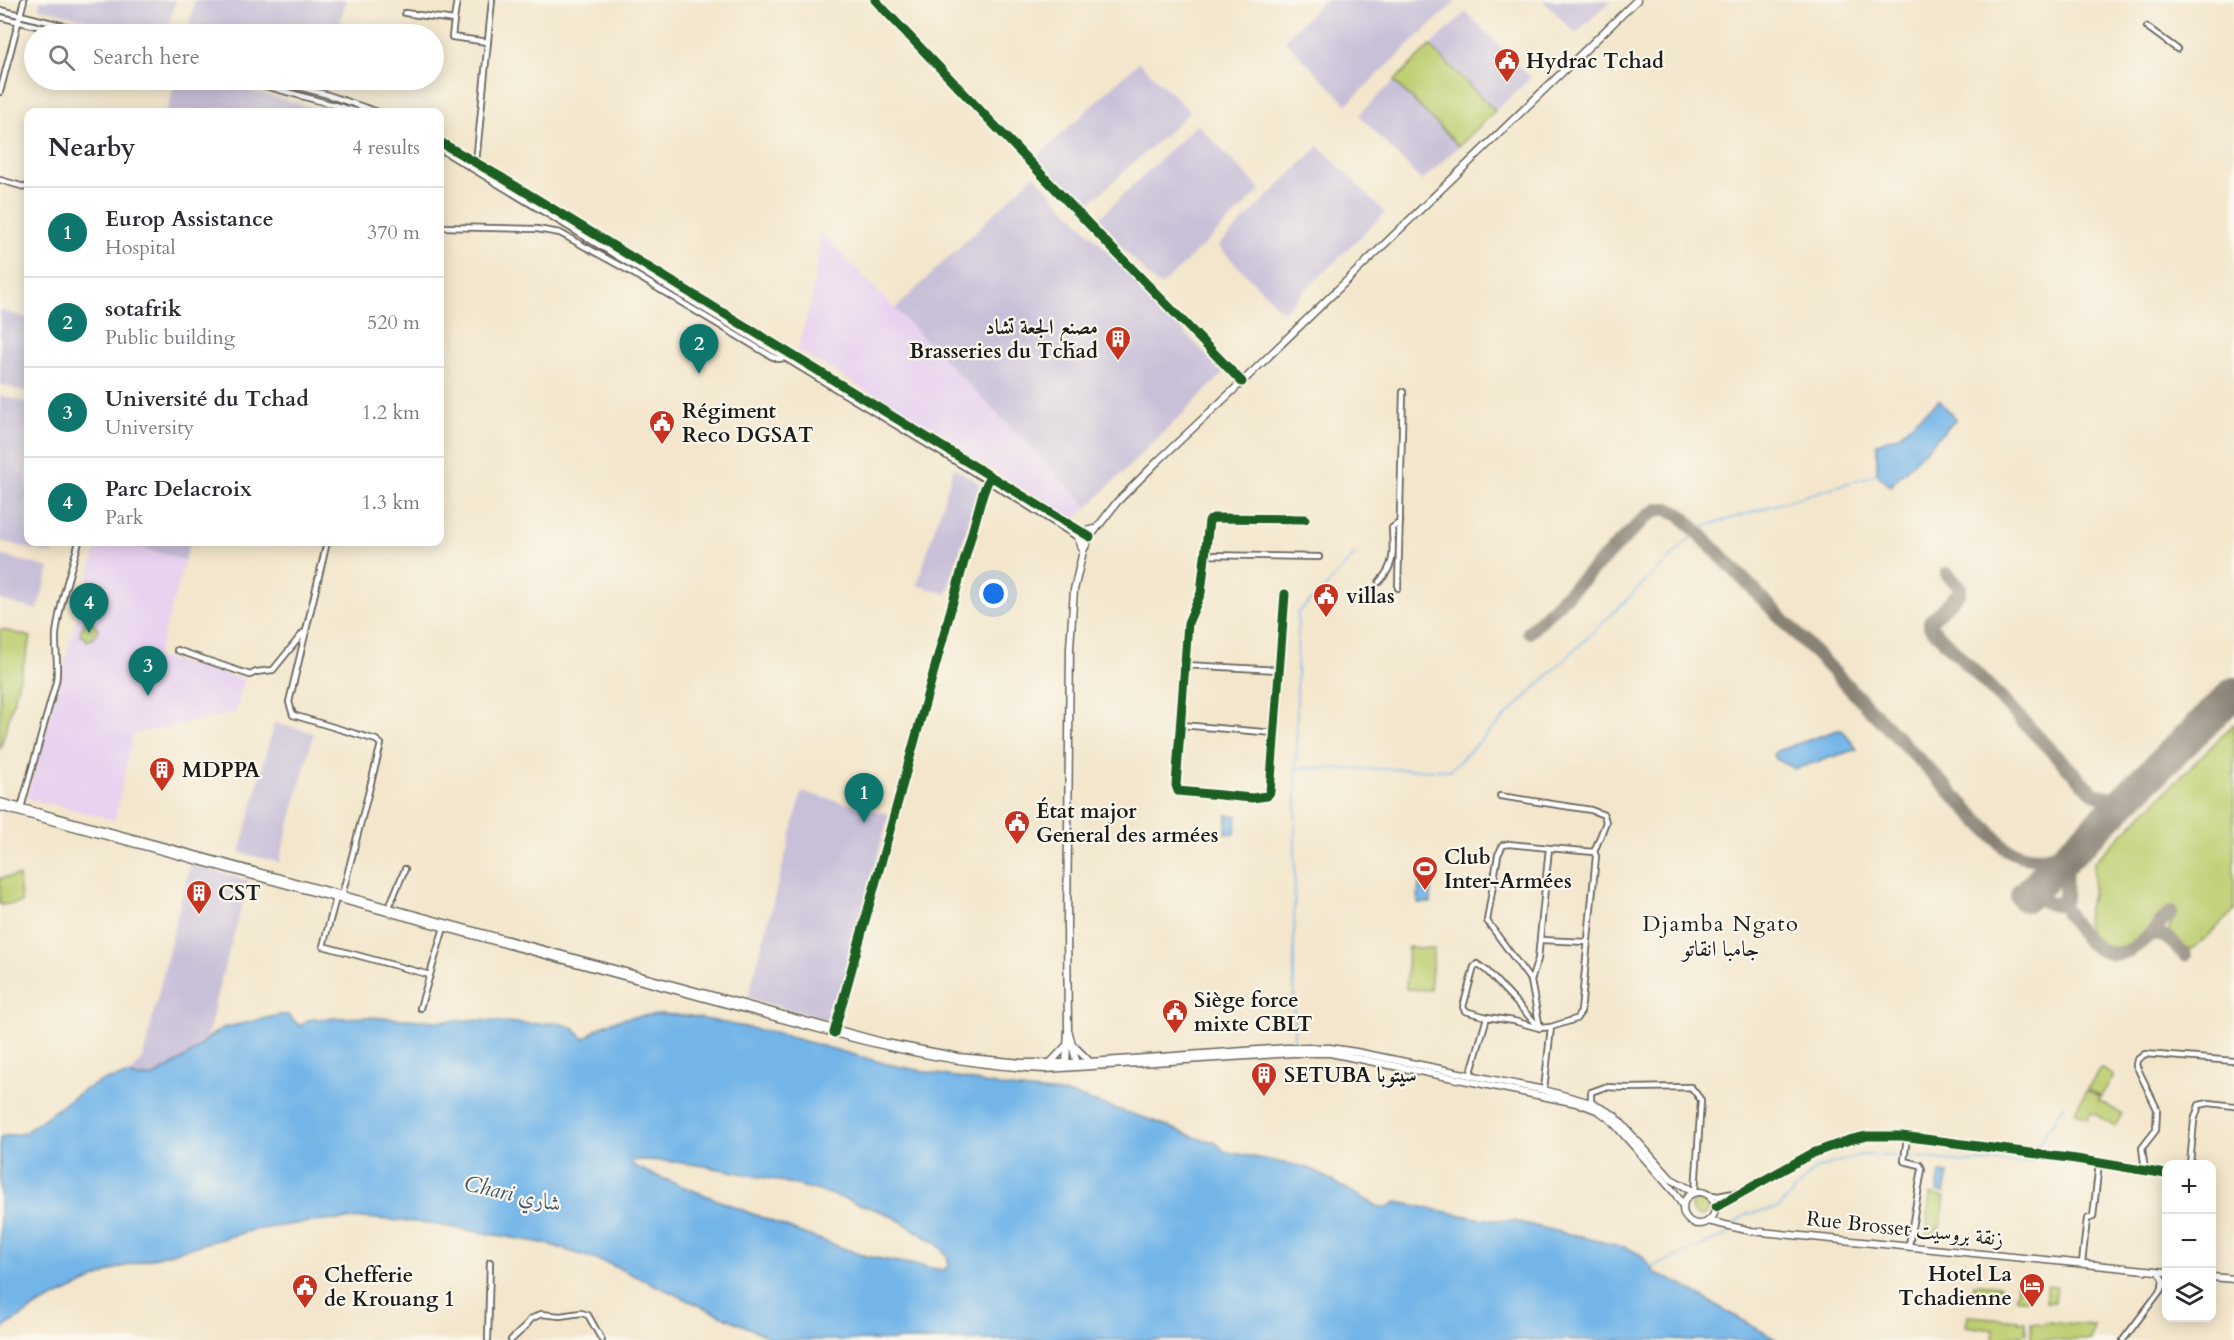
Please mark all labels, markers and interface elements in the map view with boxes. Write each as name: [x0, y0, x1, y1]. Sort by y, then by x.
search box: [24, 24, 444, 90]
icon: search: [45, 41, 78, 74]
text: Search here: [93, 42, 200, 72]
public building icon: Hydrac Tchad: [1492, 46, 1522, 84]
place label: Hydrac Tchad: [1526, 47, 1664, 76]
text: Nearby: [48, 130, 136, 165]
text: 4 results: [352, 134, 420, 161]
text: Europ Assistance: [105, 204, 274, 234]
text: 1: [62, 219, 73, 246]
text: 370 m: [367, 219, 420, 246]
text: Hospital: [105, 234, 176, 261]
text: sotafrik: [105, 294, 182, 324]
text: 2: [62, 309, 73, 336]
text: 520 m: [367, 309, 420, 336]
place label: مصنع الجعة تشاد Brasseries du Tchad: [909, 313, 1098, 366]
text: Public building: [105, 324, 235, 351]
pin: 2: [680, 324, 718, 374]
building icon: مصنع الجعة تشاد Brasseries du Tchad: [1103, 324, 1133, 362]
text: Université du Tchad: [105, 384, 309, 414]
place label: Régiment Reco DGSAT: [682, 397, 813, 450]
text: 3: [62, 399, 73, 426]
text: 1.2 km: [361, 399, 420, 426]
public building icon: Régiment Reco DGSAT: [647, 408, 677, 446]
text: University: [105, 414, 194, 441]
text: Parc Delacroix: [105, 474, 252, 504]
text: 4: [62, 489, 73, 516]
text: 1.3 km: [361, 489, 420, 516]
text: Park: [105, 504, 143, 531]
your location: [979, 579, 1008, 608]
public building icon: villas: [1311, 581, 1341, 619]
place label: villas: [1346, 582, 1395, 611]
pin: 4: [70, 584, 109, 633]
pin: 3: [128, 646, 168, 696]
building icon: MDPPA: [147, 755, 177, 793]
place label: MDPPA: [182, 756, 260, 785]
pin: 1: [844, 774, 884, 823]
place label: État major General des armées: [1036, 797, 1219, 850]
public building icon: État major General des armées: [1002, 808, 1032, 846]
place label: Club Inter-Armées: [1444, 843, 1572, 896]
sports icon: Club Inter-Armées: [1410, 854, 1440, 892]
building icon: CST: [184, 878, 214, 916]
place label: CST: [218, 879, 261, 908]
district label: Djamba Ngato جامبا انقاتو: [1643, 909, 1799, 964]
place label: Siège force mixte CBLT: [1194, 986, 1313, 1039]
public building icon: Siège force mixte CBLT: [1160, 997, 1190, 1035]
building icon: SETUBA سيتوبا: [1249, 1060, 1279, 1098]
place label: SETUBA سيتوبا: [1284, 1061, 1417, 1090]
map controls: [2162, 1160, 2216, 1322]
button: +: [2162, 1160, 2216, 1214]
water label: Chari شاري: [461, 1168, 565, 1222]
street label: Rue Brosset زنقة بروسيت: [1805, 1204, 2005, 1254]
button: −: [2162, 1214, 2216, 1268]
place label: Hotel La Tchadienne: [1898, 1260, 2013, 1313]
place label: Chefferie de Krouang 1: [324, 1261, 455, 1314]
button: layers: [2162, 1268, 2216, 1322]
hotel icon: Hotel La Tchadienne: [2017, 1271, 2047, 1309]
public building icon: Chefferie de Krouang 1: [290, 1272, 320, 1310]

